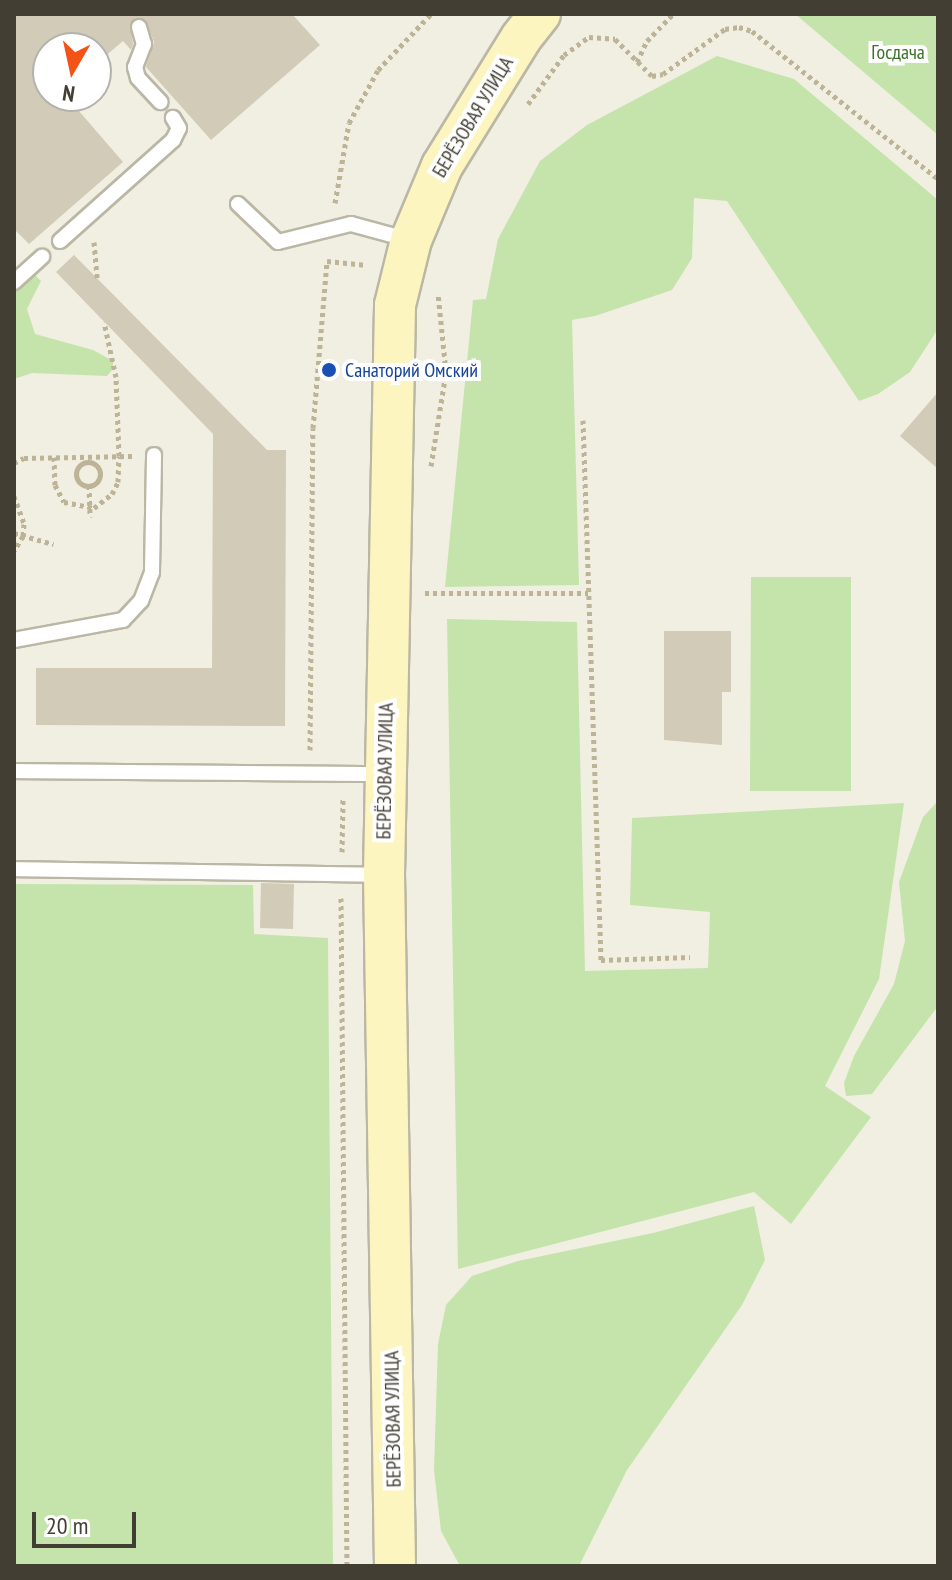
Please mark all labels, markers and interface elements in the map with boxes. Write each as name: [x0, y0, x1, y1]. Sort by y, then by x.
north arrow: [32, 32, 112, 112]
park label: Госдача: [871, 40, 925, 64]
street label: БЕРЁЗОВАЯ УЛИЦА: [427, 52, 519, 182]
text: N: [61, 79, 77, 108]
place label: Санаторий Омский: [345, 358, 478, 382]
marker: Санаторий Омский: [320, 361, 338, 379]
street label: БЕРЁЗОВАЯ УЛИЦА: [372, 702, 398, 840]
street label: БЕРЁЗОВАЯ УЛИЦА: [380, 1350, 406, 1488]
scale bar: [36, 1496, 140, 1546]
text: 20 m: [46, 1510, 88, 1541]

